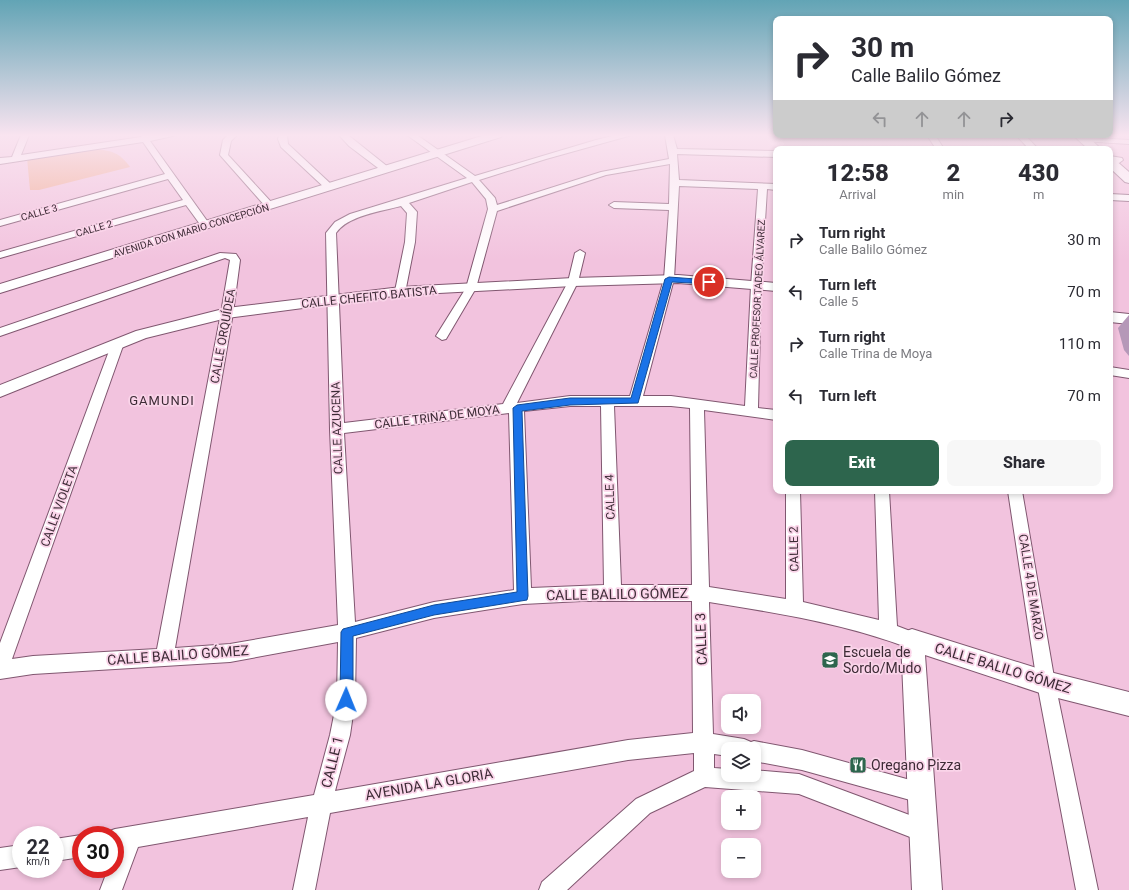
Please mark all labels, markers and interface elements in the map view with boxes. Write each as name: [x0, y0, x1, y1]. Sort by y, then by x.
text: 30 m: [851, 31, 914, 64]
icon: right: [785, 32, 837, 84]
text: Calle Balilo Gómez: [851, 65, 1001, 86]
icon: left: [869, 108, 891, 130]
icon: ahead: [911, 108, 933, 130]
icon: ahead: [953, 108, 975, 130]
icon: right: [995, 108, 1017, 130]
text: 12:58: [827, 159, 889, 187]
text: 2: [946, 159, 960, 187]
text: 430: [1018, 159, 1059, 187]
text: Arrival: [839, 187, 876, 202]
text: min: [943, 187, 964, 202]
text: m: [1033, 187, 1044, 202]
street label: AVENIDA DON MARIO CONCEPCIÓN: [112, 201, 270, 259]
street label: CALLE 3: [20, 202, 59, 223]
street label: CALLE 2: [75, 218, 114, 239]
street label: CALLE PROFESOR TADEO ÁLVAREZ: [747, 219, 767, 379]
text: Turn right: [819, 224, 885, 242]
icon: right: [785, 229, 807, 251]
text: 30 m: [1067, 231, 1101, 249]
text: Calle Balilo Gómez: [819, 242, 927, 257]
pin: [692, 265, 726, 299]
icon: arrive: [698, 271, 720, 293]
text: Turn left: [819, 276, 876, 294]
icon: left: [785, 281, 807, 303]
street label: CALLE CHEFITO BATISTA: [301, 283, 438, 311]
text: 70 m: [1067, 283, 1101, 301]
street label: CALLE ORQUÍDEA: [207, 287, 238, 384]
text: Calle 5: [819, 294, 858, 309]
text: Turn right: [819, 328, 885, 346]
icon: right: [785, 333, 807, 355]
text: 110 m: [1059, 335, 1101, 353]
text: Calle Trina de Moya: [819, 346, 932, 361]
street label: CALLE AZUCENA: [328, 381, 346, 474]
icon: left: [785, 385, 807, 407]
text: Turn left: [819, 387, 876, 405]
text: 70 m: [1067, 387, 1101, 405]
district label: GAMUNDI: [129, 393, 195, 408]
street label: CALLE TRINA DE MOYA: [374, 402, 501, 432]
button: Exit: [785, 440, 939, 486]
button: Share: [947, 440, 1101, 486]
street label: CALLE VIOLETA: [38, 463, 80, 549]
street label: CALLE 4: [602, 474, 618, 520]
street label: CALLE 2: [787, 526, 801, 572]
street label: CALLE 4 DE MARZO: [1016, 533, 1046, 641]
street label: CALLE BALILO GÓMEZ: [546, 584, 688, 603]
street label: CALLE 3: [692, 612, 710, 666]
street label: CALLE BALILO GÓMEZ: [933, 639, 1073, 696]
street label: CALLE BALILO GÓMEZ: [107, 641, 249, 668]
place label: Escuela de Sordo/Mudo: [843, 644, 921, 676]
school or university icon: Escuela de Sordo/Mudo: [820, 650, 840, 670]
position arrow: [325, 679, 367, 721]
map controls: [721, 694, 761, 878]
button: sound: [721, 694, 761, 734]
street label: CALLE 1: [318, 735, 346, 789]
button: layers: [721, 742, 761, 782]
restaurant icon: Oregano Pizza: [848, 755, 868, 775]
place label: Oregano Pizza: [871, 757, 961, 773]
street label: AVENIDA LA GLORIA: [364, 765, 494, 803]
button: +: [721, 790, 761, 830]
speed limit sign: 30: [72, 826, 124, 878]
text: 22: [27, 835, 49, 859]
button: −: [721, 838, 761, 878]
text: km/h: [26, 856, 50, 867]

